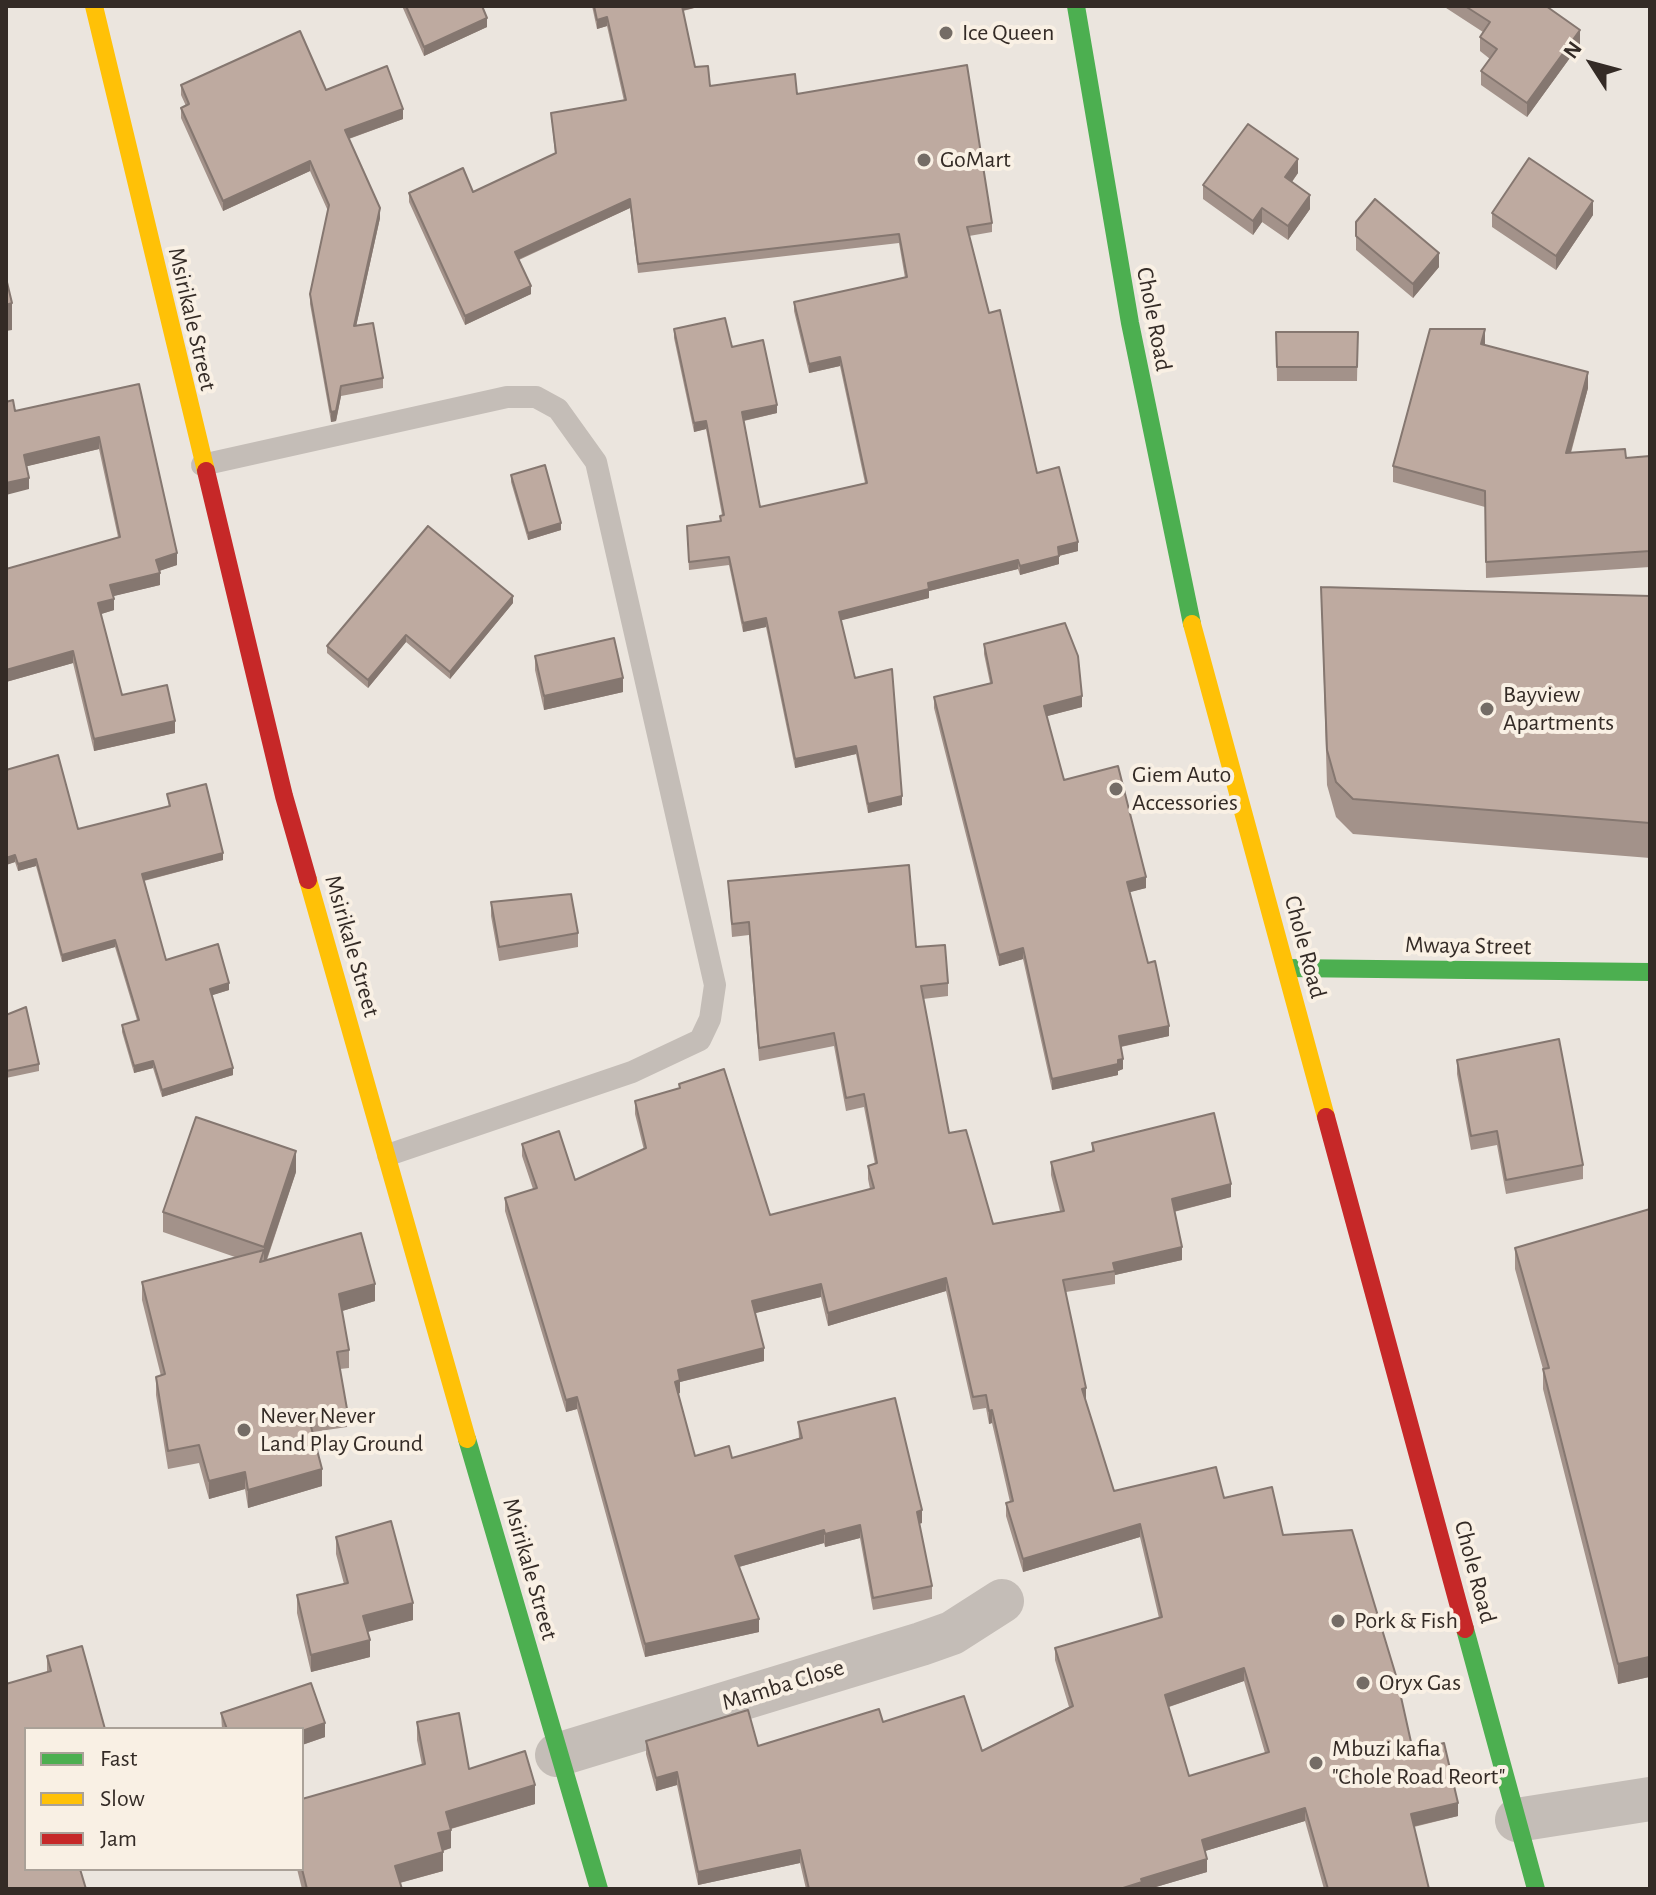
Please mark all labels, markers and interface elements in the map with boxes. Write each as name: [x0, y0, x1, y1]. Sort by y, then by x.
place label: Ice Queen: [962, 19, 1054, 47]
marker: Ice Queen: [937, 24, 955, 42]
north arrow: [1552, 24, 1632, 104]
text: N: [1559, 37, 1586, 63]
place label: GoMart: [940, 146, 1011, 174]
marker: GoMart: [915, 151, 933, 169]
street label: Msirikale Street: [162, 245, 222, 393]
street label: Chole Road: [1130, 265, 1178, 373]
place label: Bayview Apartments: [1503, 681, 1614, 737]
marker: Bayview Apartments: [1478, 700, 1496, 718]
place label: Giem Auto Accessories: [1132, 761, 1238, 817]
marker: Giem Auto Accessories: [1107, 780, 1125, 798]
street label: Msirikale Street: [318, 872, 386, 1020]
street label: Chole Road: [1277, 892, 1333, 1002]
street label: Mwaya Street: [1405, 930, 1531, 962]
place label: Never Never Land Play Ground: [260, 1402, 423, 1458]
marker: Never Never Land Play Ground: [235, 1421, 253, 1439]
street label: Msirikale Street: [496, 1495, 564, 1643]
street label: Chole Road: [1447, 1517, 1503, 1627]
place label: Pork & Fish: [1354, 1607, 1458, 1635]
marker: Pork & Fish: [1329, 1612, 1347, 1630]
street label: Mamba Close: [718, 1653, 848, 1717]
place label: Oryx Gas: [1379, 1669, 1461, 1697]
marker: Oryx Gas: [1354, 1674, 1372, 1692]
legend: [24, 1727, 304, 1871]
place label: Mbuzi kafia "Chole Road Reort": [1332, 1735, 1505, 1791]
text: Fast: [100, 1747, 137, 1771]
marker: Mbuzi kafia "Chole Road Reort": [1307, 1754, 1325, 1772]
text: Slow: [100, 1787, 145, 1811]
text: Jam: [100, 1827, 137, 1851]

